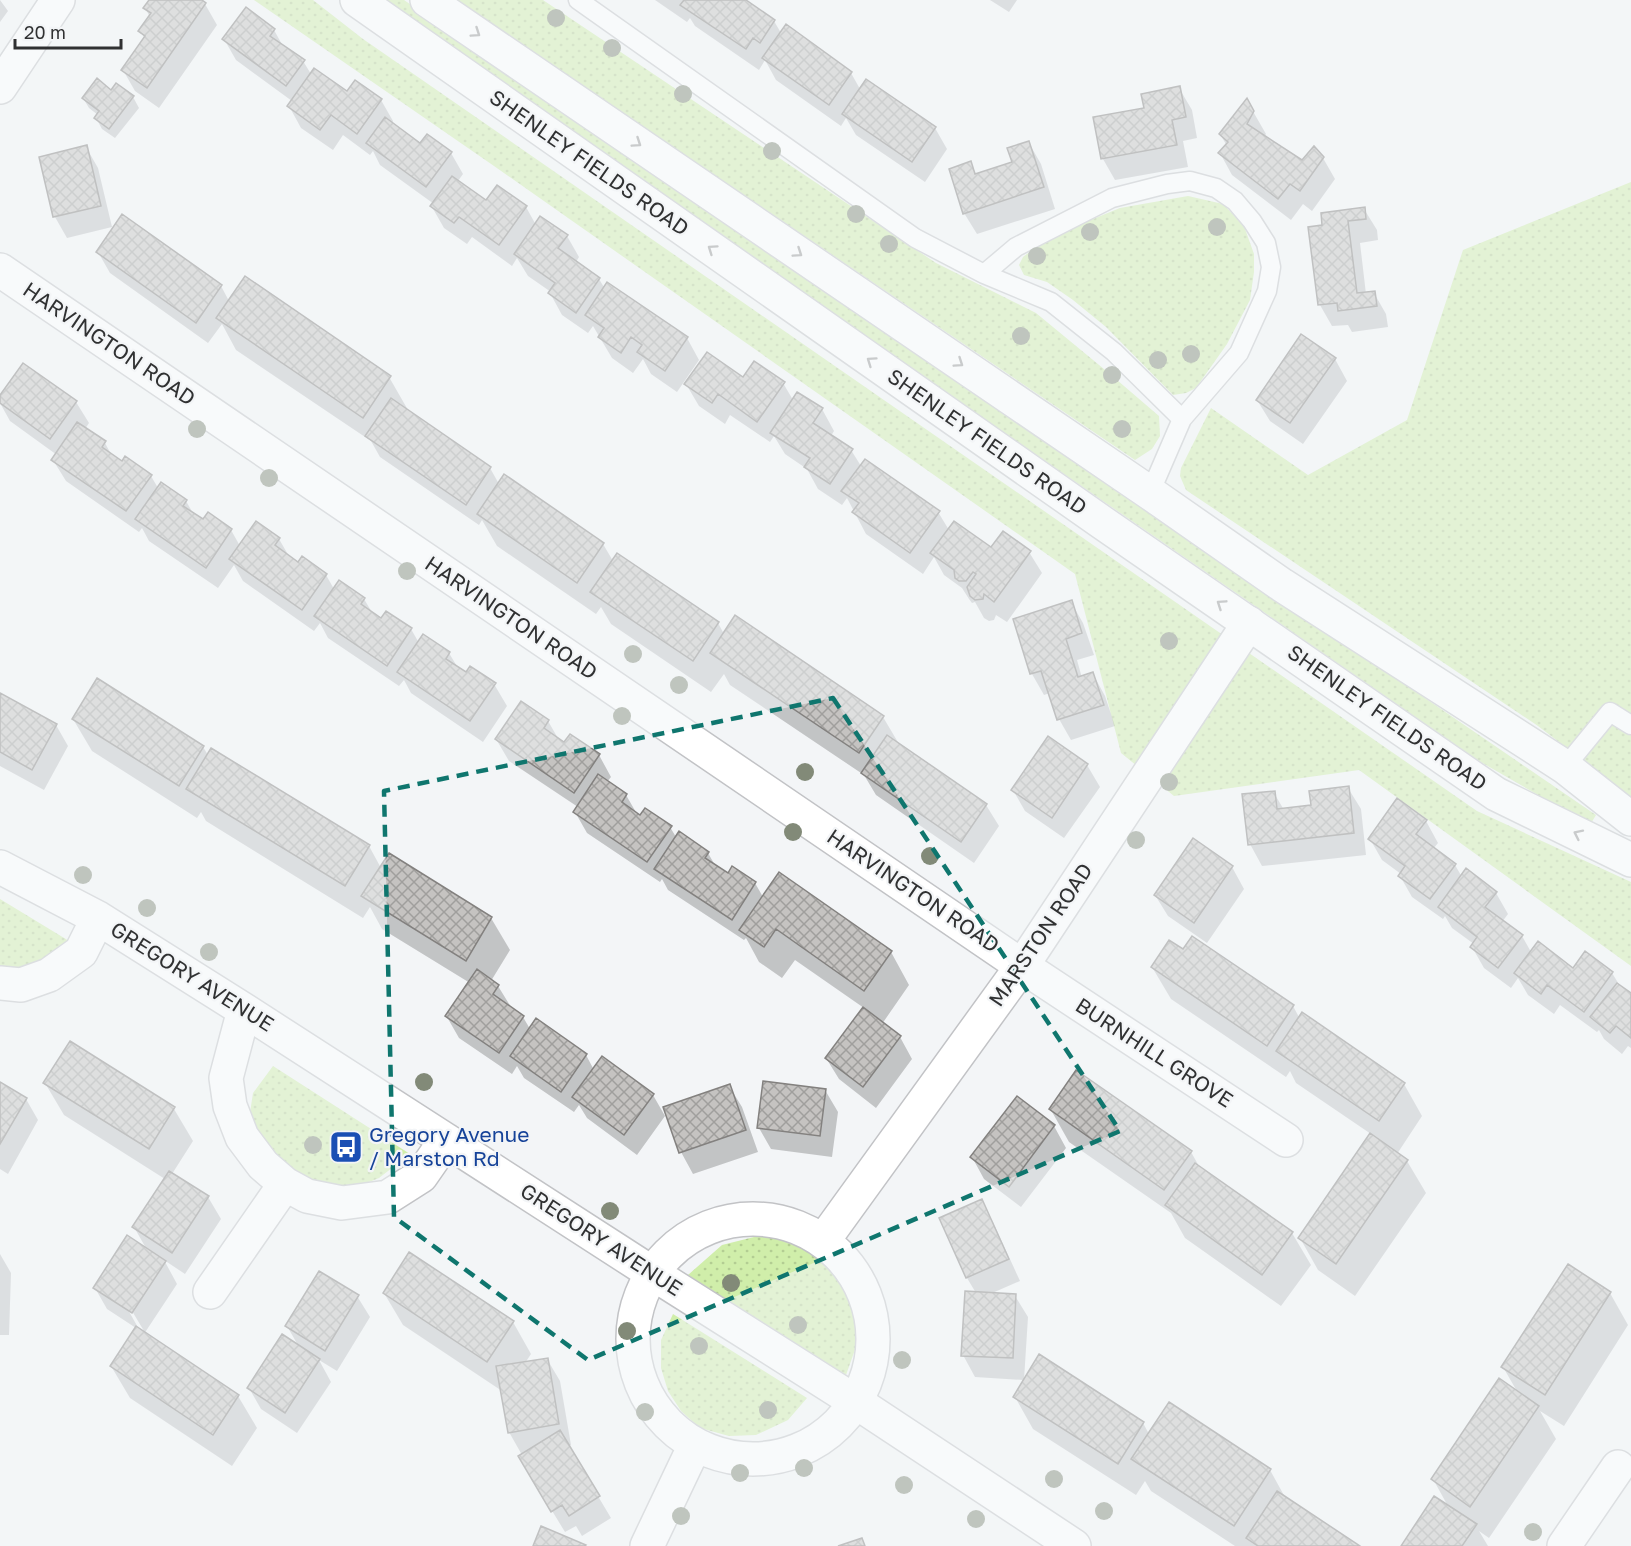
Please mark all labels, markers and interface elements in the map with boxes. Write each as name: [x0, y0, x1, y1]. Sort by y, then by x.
scale bar: [15, 12, 122, 50]
text: 20 m: [24, 21, 66, 43]
one-way arrow: [469, 26, 480, 37]
street label: SHENLEY FIELDS ROAD: [485, 83, 694, 241]
one-way arrow: [630, 136, 641, 147]
one-way arrow: [707, 245, 718, 256]
one-way arrow: [791, 246, 802, 257]
street label: HARVINGTON ROAD: [18, 276, 201, 411]
one-way arrow: [952, 356, 963, 367]
one-way arrow: [867, 357, 878, 368]
street label: SHENLEY FIELDS ROAD: [883, 362, 1092, 520]
street label: HARVINGTON ROAD: [420, 550, 603, 685]
one-way arrow: [1217, 600, 1228, 611]
street label: SHENLEY FIELDS ROAD: [1283, 638, 1492, 796]
street label: HARVINGTON ROAD: [822, 823, 1005, 958]
one-way arrow: [1574, 830, 1585, 842]
street label: MARSTON ROAD: [983, 858, 1098, 1011]
street label: GREGORY AVENUE: [106, 915, 279, 1037]
street label: BURNHILL GROVE: [1071, 992, 1238, 1113]
place label: Gregory Avenue / Marston Rd: [369, 1121, 529, 1171]
bus stop icon: Gregory Avenue / Marston Rd: [328, 1129, 364, 1165]
street label: GREGORY AVENUE: [516, 1177, 687, 1301]

